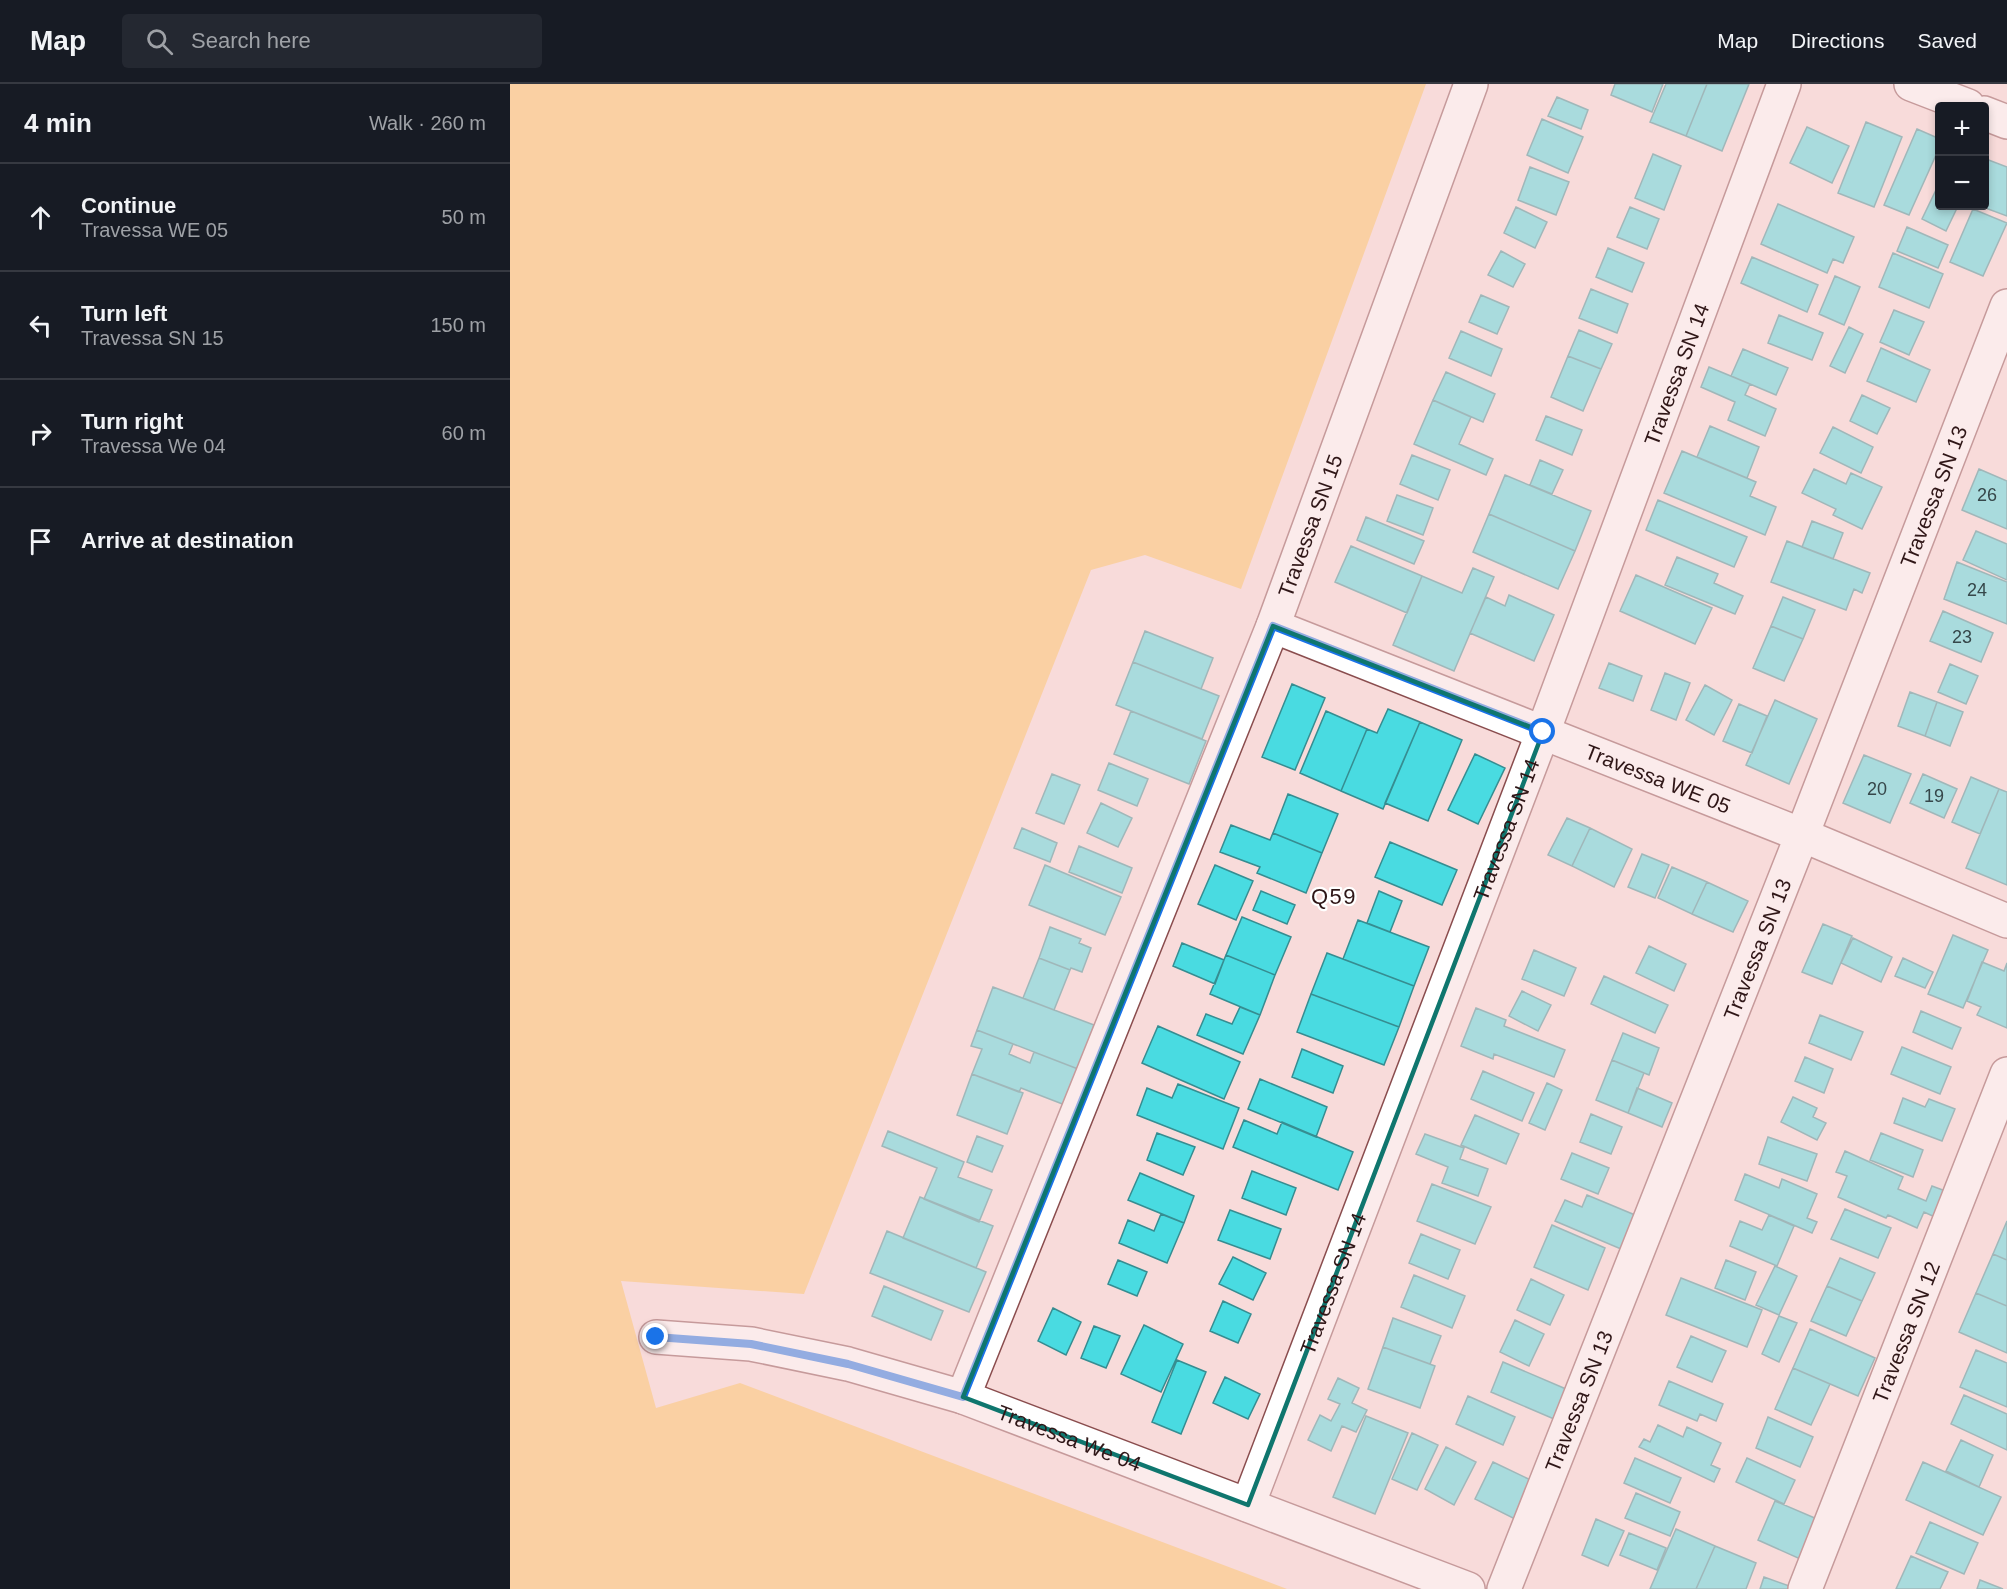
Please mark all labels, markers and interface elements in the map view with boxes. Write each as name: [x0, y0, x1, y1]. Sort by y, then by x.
search box: [122, 14, 542, 68]
text: Map: [30, 25, 86, 56]
icon: search: [143, 25, 176, 58]
text: Search here: [191, 28, 311, 53]
text: Map: [1717, 29, 1758, 52]
text: Directions: [1791, 29, 1884, 52]
text: Saved: [1917, 29, 1977, 52]
map controls: [1935, 102, 1989, 210]
button: +: [1935, 102, 1989, 156]
text: 4 min: [24, 108, 92, 138]
text: Walk · 260 m: [369, 112, 486, 134]
button: −: [1935, 156, 1989, 210]
text: Continue: [81, 193, 176, 218]
icon: ahead: [24, 201, 57, 234]
text: 50 m: [442, 206, 486, 228]
text: Travessa WE 05: [81, 219, 228, 241]
street label: Travessa SN 14: [1639, 300, 1713, 449]
text: Turn left: [81, 301, 167, 326]
icon: left: [24, 309, 57, 342]
text: 150 m: [430, 314, 486, 336]
text: Travessa SN 15: [81, 327, 224, 349]
text: Turn right: [81, 409, 183, 434]
icon: right: [24, 417, 57, 450]
text: 60 m: [442, 422, 486, 444]
street label: Travessa SN 13: [1895, 422, 1971, 570]
text: Travessa We 04: [81, 435, 226, 457]
street label: Travessa SN 15: [1273, 451, 1346, 600]
house number: 26: [1977, 485, 1997, 505]
icon: arrive: [24, 525, 57, 558]
text: Arrive at destination: [81, 528, 294, 553]
house number: 24: [1967, 580, 1987, 600]
house number: 23: [1952, 627, 1972, 647]
route start: [1529, 718, 1555, 744]
street label: Travessa WE 05: [1582, 739, 1734, 817]
street label: Travessa SN 14: [1468, 755, 1543, 904]
house number: 20: [1867, 779, 1887, 799]
house number: 19: [1924, 786, 1944, 806]
street label: Travessa SN 13: [1719, 875, 1795, 1023]
district label: Q59: [1311, 884, 1357, 909]
street label: Travessa SN 14: [1295, 1209, 1370, 1358]
street label: Travessa SN 12: [1868, 1258, 1944, 1406]
route end: [642, 1323, 668, 1349]
street label: Travessa SN 13: [1540, 1327, 1616, 1475]
street label: Travessa We 04: [995, 1400, 1145, 1475]

